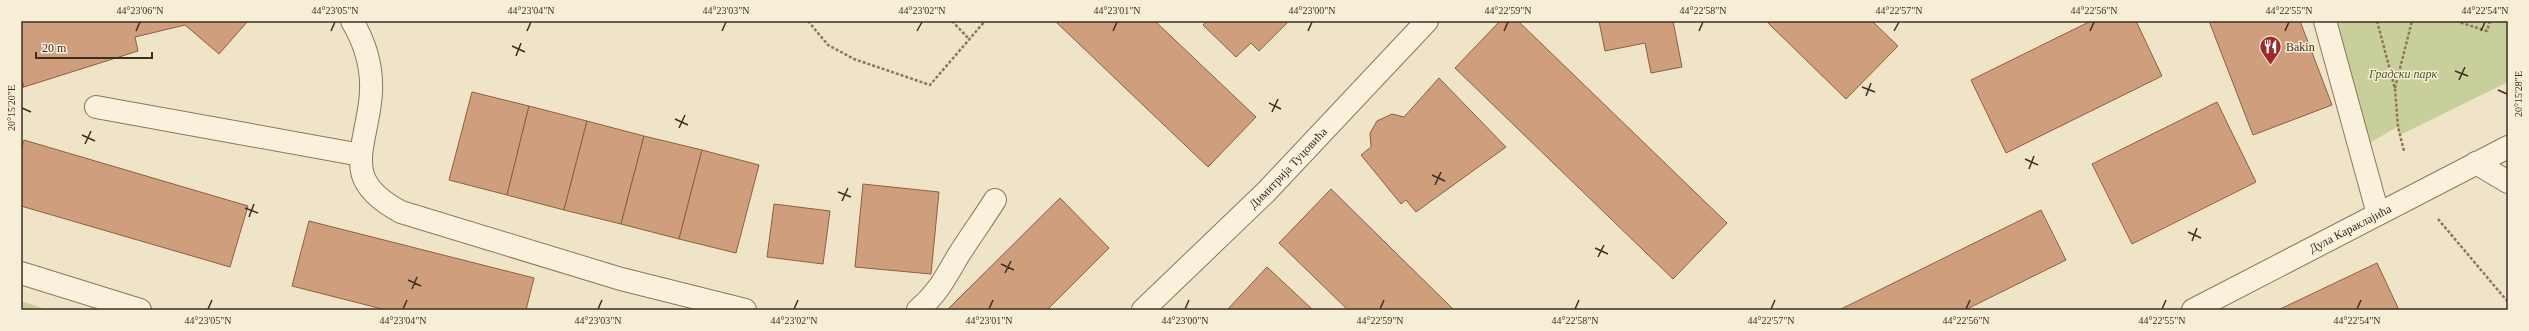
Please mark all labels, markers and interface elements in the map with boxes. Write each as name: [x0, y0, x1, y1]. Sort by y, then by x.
text: 44°23'06"N: [116, 5, 164, 16]
text: 44°23'05"N: [311, 5, 359, 16]
text: 44°23'04"N: [507, 5, 555, 16]
text: 44°23'03"N: [702, 5, 750, 16]
text: 44°23'02"N: [898, 5, 946, 16]
text: 44°23'01"N: [1093, 5, 1141, 16]
text: 44°23'00"N: [1288, 5, 1336, 16]
text: 44°22'59"N: [1484, 5, 1532, 16]
text: 44°22'58"N: [1679, 5, 1727, 16]
text: 44°22'57"N: [1875, 5, 1923, 16]
text: 44°22'56"N: [2070, 5, 2118, 16]
text: 44°22'55"N: [2265, 5, 2313, 16]
text: 44°22'54"N: [2461, 5, 2509, 16]
scale bar: [36, 34, 152, 60]
restaurant icon: Bakin: [2257, 34, 2283, 67]
place label: Bakin: [2286, 40, 2315, 54]
text: 20 m: [42, 41, 67, 55]
park label: Градски парк: [2368, 67, 2437, 81]
text: 20°15'28"E: [2513, 71, 2524, 117]
text: 20°15'20"E: [6, 85, 17, 131]
street label: Димитрија Туцовића: [1246, 124, 1330, 211]
street label: Дула Караклајића: [2307, 201, 2394, 256]
text: 44°23'05"N: [184, 315, 232, 326]
text: 44°23'04"N: [379, 315, 427, 326]
text: 44°23'03"N: [574, 315, 622, 326]
text: 44°23'02"N: [770, 315, 818, 326]
text: 44°23'01"N: [965, 315, 1013, 326]
text: 44°23'00"N: [1161, 315, 1209, 326]
text: 44°22'59"N: [1356, 315, 1404, 326]
text: 44°22'58"N: [1551, 315, 1599, 326]
text: 44°22'57"N: [1747, 315, 1795, 326]
text: 44°22'56"N: [1942, 315, 1990, 326]
text: 44°22'55"N: [2138, 315, 2186, 326]
text: 44°22'54"N: [2333, 315, 2381, 326]

